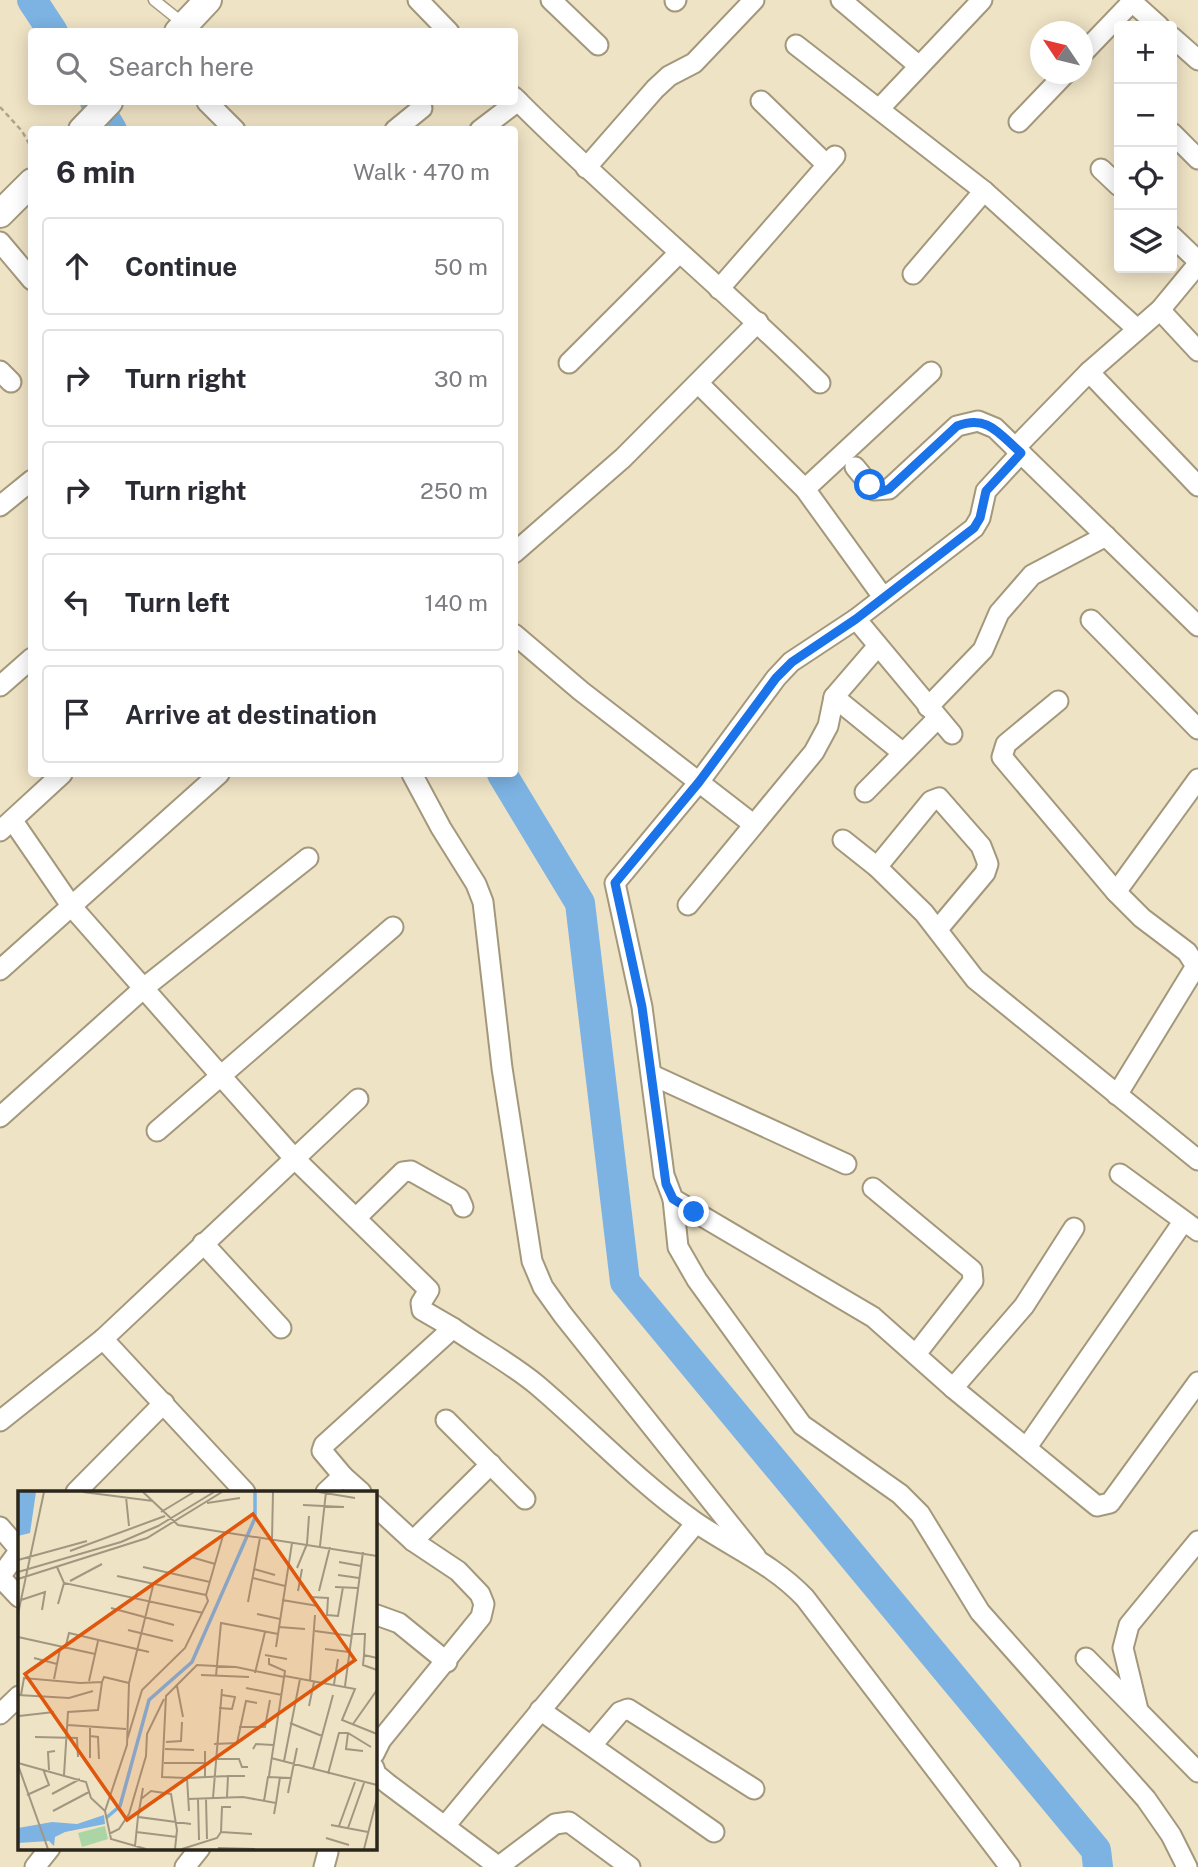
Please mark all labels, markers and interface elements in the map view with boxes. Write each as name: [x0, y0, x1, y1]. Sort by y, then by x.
north arrow: [1030, 21, 1093, 84]
map controls: [1114, 21, 1177, 273]
button: +: [1114, 21, 1177, 84]
search box: [28, 28, 518, 105]
icon: search: [52, 48, 90, 86]
text: Search here: [108, 51, 254, 82]
button: −: [1114, 84, 1177, 147]
button: locate: [1114, 147, 1177, 210]
text: 6 min: [56, 154, 135, 190]
text: Walk · 470 m: [353, 158, 490, 185]
button: layers: [1114, 210, 1177, 273]
icon: ahead: [58, 247, 96, 285]
text: Continue: [125, 251, 237, 282]
text: 50 m: [434, 253, 488, 280]
icon: right: [58, 359, 96, 397]
text: Turn right: [125, 363, 247, 394]
text: 30 m: [434, 365, 488, 392]
route start: [854, 469, 885, 500]
icon: right: [58, 471, 96, 509]
text: Turn right: [125, 475, 247, 506]
text: 250 m: [420, 477, 488, 504]
icon: left: [58, 583, 96, 621]
text: Turn left: [125, 587, 230, 618]
text: 140 m: [425, 589, 488, 616]
icon: arrive: [58, 695, 96, 733]
text: Arrive at destination: [125, 699, 377, 730]
route end: [678, 1196, 709, 1227]
inset map: [18, 1491, 376, 1850]

